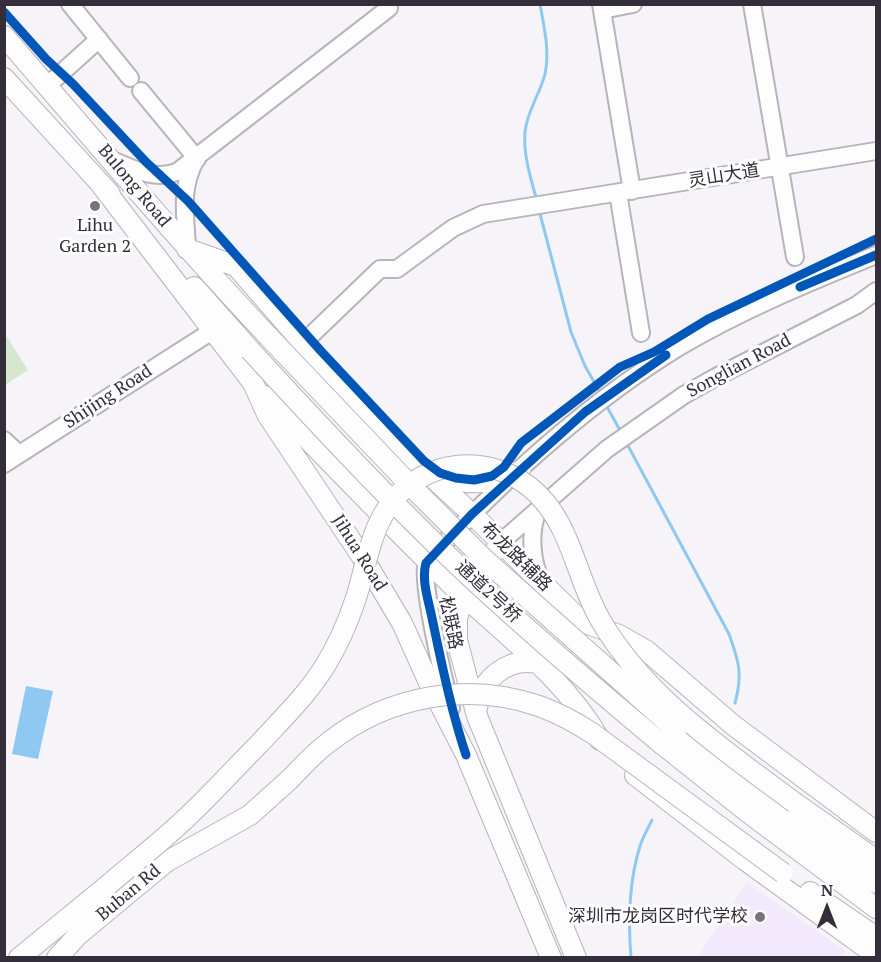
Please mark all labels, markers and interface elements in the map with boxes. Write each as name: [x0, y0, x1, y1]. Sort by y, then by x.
street label: Bulong Road: [93, 140, 175, 232]
street label: 灵山大道: [687, 160, 761, 192]
marker: Lihu Garden 2: [88, 199, 102, 213]
place label: Lihu Garden 2: [59, 215, 131, 258]
street label: Songlian Road: [683, 329, 795, 403]
street label: Shijing Road: [60, 360, 156, 434]
street label: Jihua Road: [327, 511, 391, 595]
street label: 布龙路辅路: [476, 518, 556, 596]
street label: 通道2号桥: [451, 556, 525, 628]
street label: 松联路: [434, 594, 466, 652]
street label: Buban Rd: [93, 860, 165, 926]
north arrow: [797, 878, 857, 938]
text: N: [821, 879, 833, 901]
place label: 深圳市龙岗区时代学校: [568, 906, 748, 928]
marker: 深圳市龙岗区时代学校: [753, 910, 767, 924]

